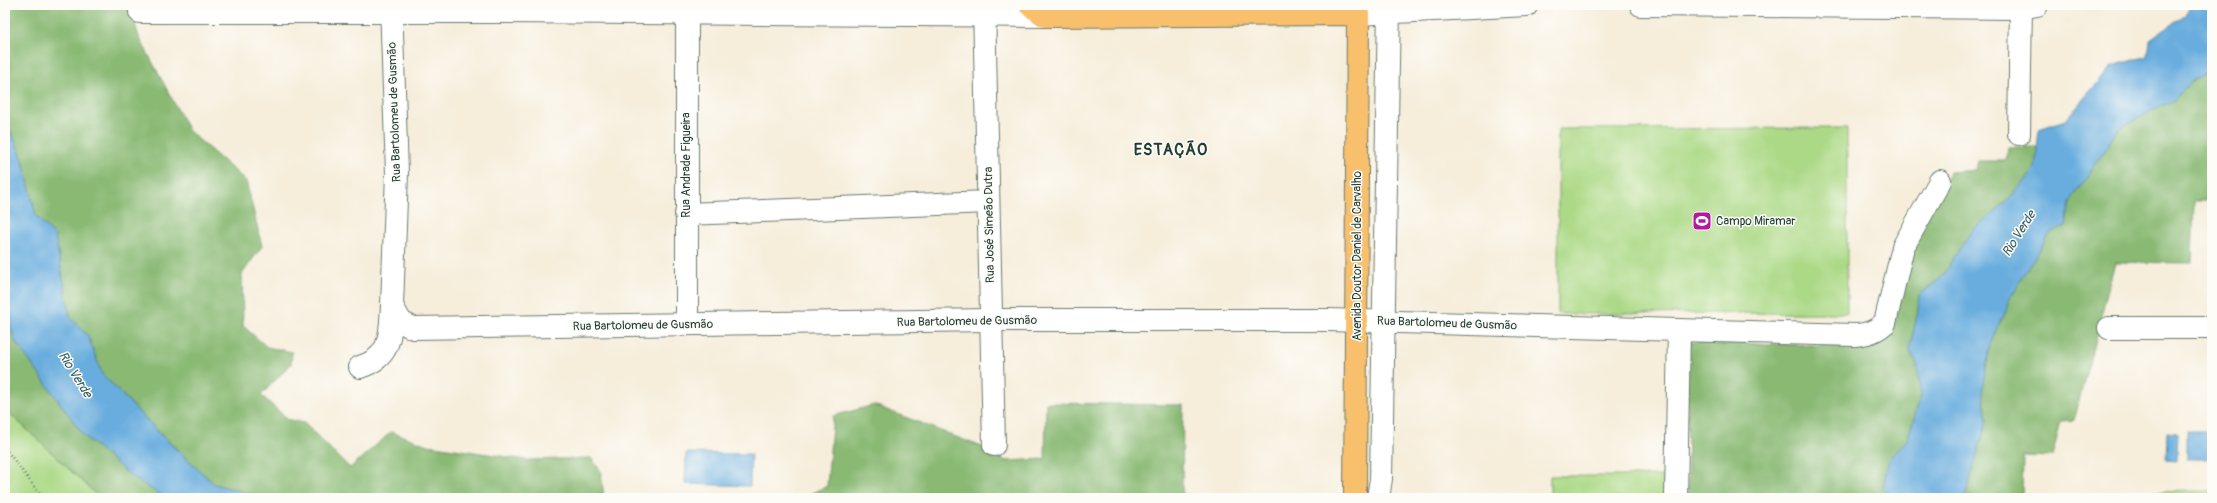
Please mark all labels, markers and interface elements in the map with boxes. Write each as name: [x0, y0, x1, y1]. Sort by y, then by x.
street label: Rua Bartolomeu de Gusmão: [385, 41, 404, 182]
street label: Rua Andrade Figueira: [679, 112, 694, 218]
district label: ESTAÇÃO: [1134, 140, 1208, 160]
street label: Rua José Simeão Dutra: [981, 166, 998, 283]
street label: Avenida Doutor Daniel de Carvalho: [1350, 170, 1365, 341]
water label: Rio Verde: [1999, 206, 2040, 259]
sports icon: Campo Miramar: [1691, 210, 1713, 232]
place label: Campo Miramar: [1716, 214, 1796, 229]
street label: Rua Bartolomeu de Gusmão: [897, 313, 1038, 330]
street label: Rua Bartolomeu de Gusmão: [1377, 314, 1518, 333]
street label: Rua Bartolomeu de Gusmão: [573, 317, 714, 334]
water label: Rio Verde: [55, 349, 96, 402]

